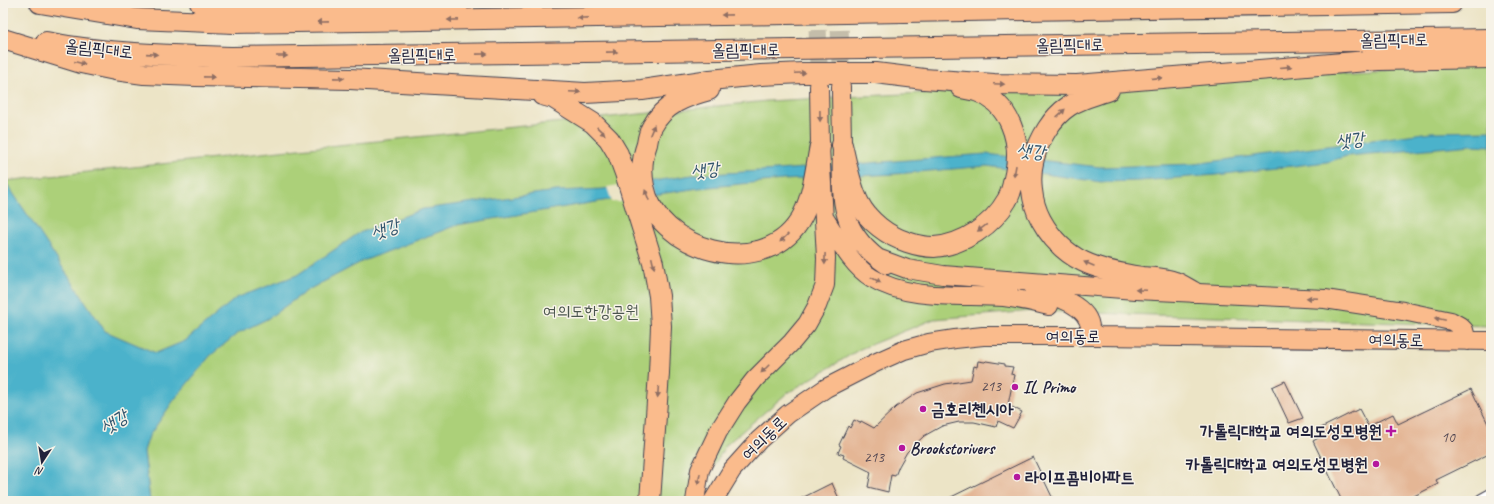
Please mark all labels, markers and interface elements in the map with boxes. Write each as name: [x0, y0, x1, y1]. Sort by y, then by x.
one-way arrow: [720, 12, 733, 18]
one-way arrow: [577, 14, 589, 21]
one-way arrow: [446, 17, 459, 23]
one-way arrow: [316, 19, 329, 25]
street label: 올림픽대로: [1360, 29, 1428, 51]
street label: 올림픽대로: [1036, 34, 1104, 56]
street label: 올림픽대로: [64, 35, 134, 63]
street label: 올림픽대로: [712, 39, 780, 61]
street label: 올림픽대로: [388, 44, 456, 66]
one-way arrow: [606, 49, 619, 55]
one-way arrow: [146, 51, 159, 58]
one-way arrow: [476, 51, 489, 57]
one-way arrow: [276, 53, 289, 59]
one-way arrow: [74, 60, 87, 66]
one-way arrow: [1280, 64, 1292, 71]
one-way arrow: [794, 70, 806, 77]
one-way arrow: [203, 73, 215, 80]
one-way arrow: [333, 75, 345, 82]
one-way arrow: [1151, 75, 1163, 82]
one-way arrow: [993, 81, 1006, 87]
one-way arrow: [569, 89, 581, 96]
one-way arrow: [1056, 109, 1066, 118]
one-way arrow: [816, 110, 823, 122]
one-way arrow: [649, 123, 655, 135]
one-way arrow: [596, 126, 606, 136]
water label: 샛강: [1334, 127, 1368, 153]
water label: 샛강: [1016, 139, 1049, 163]
water label: 샛강: [689, 157, 723, 183]
one-way arrow: [1012, 165, 1018, 177]
one-way arrow: [644, 190, 650, 201]
water label: 샛강: [368, 213, 405, 244]
one-way arrow: [977, 223, 987, 231]
one-way arrow: [779, 233, 789, 243]
one-way arrow: [822, 253, 828, 266]
one-way arrow: [650, 257, 656, 269]
one-way arrow: [1084, 261, 1095, 267]
one-way arrow: [870, 276, 882, 283]
one-way arrow: [1134, 287, 1147, 293]
one-way arrow: [1306, 295, 1318, 302]
park label: 여의도한강공원: [543, 301, 639, 322]
one-way arrow: [1434, 315, 1446, 321]
street label: 여의동로: [1046, 326, 1100, 347]
street label: 여의동로: [1368, 329, 1424, 351]
one-way arrow: [761, 364, 770, 374]
house number: 213: [981, 377, 1002, 396]
place label: IL Primo: [1023, 377, 1077, 398]
marker: IL Primo: [1010, 382, 1020, 392]
one-way arrow: [654, 386, 661, 398]
place label: 금호리첸시아: [931, 399, 1014, 420]
water label: 샛강: [96, 404, 134, 439]
marker: 금호리첸시아: [918, 404, 928, 414]
street label: 여의동로: [737, 411, 791, 465]
place label: 가톨릭대학교 여의도성모병원: [1200, 421, 1382, 442]
marker: 가톨릭대학교 여의도성모병원: [1385, 425, 1397, 437]
house number: 10: [1441, 428, 1456, 447]
place label: Brookstorivers: [910, 438, 996, 459]
north arrow: [22, 442, 62, 482]
marker: Brookstorivers: [897, 443, 907, 453]
house number: 213: [864, 448, 885, 467]
place label: 카톨릭대학교 여의도성모병원: [1185, 454, 1368, 475]
marker: 카톨릭대학교 여의도성모병원: [1371, 459, 1381, 469]
text: N: [33, 464, 45, 479]
place label: 라이프콤비아파트: [1025, 467, 1134, 488]
marker: 라이프콤비아파트: [1012, 472, 1022, 482]
one-way arrow: [695, 473, 701, 485]

